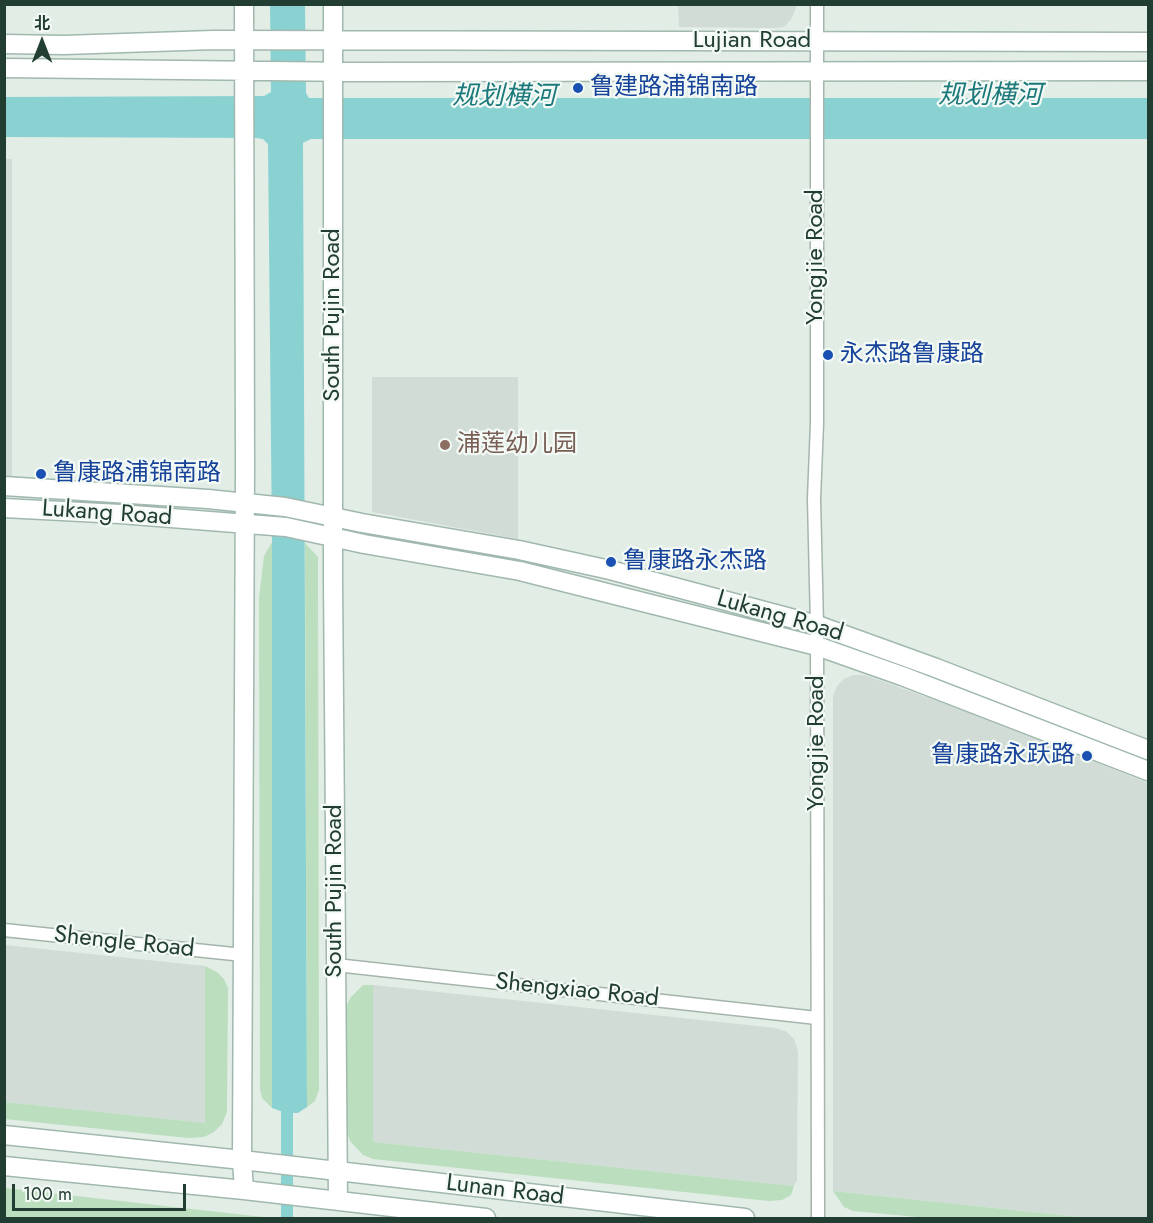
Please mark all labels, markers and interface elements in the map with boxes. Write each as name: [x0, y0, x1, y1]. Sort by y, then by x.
north arrow: [12, 12, 72, 72]
text: 北: [34, 12, 50, 35]
street label: Lujian Road: [693, 27, 811, 55]
place label: 鲁建路浦锦南路: [590, 74, 758, 102]
marker: 鲁建路浦锦南路: [571, 81, 585, 95]
water label: 规划横河: [938, 81, 1042, 113]
water label: 规划横河: [452, 82, 556, 114]
street label: Yongjie Road: [802, 189, 830, 325]
street label: South Pujin Road: [319, 228, 347, 402]
place label: 永杰路鲁康路: [840, 341, 984, 369]
marker: 永杰路鲁康路: [821, 348, 835, 362]
place label: 浦莲幼儿园: [457, 431, 577, 459]
marker: 浦莲幼儿园: [438, 438, 452, 452]
place label: 鲁康路浦锦南路: [53, 460, 221, 488]
marker: 鲁康路浦锦南路: [34, 467, 48, 481]
street label: Lukang Road: [41, 495, 173, 533]
place label: 鲁康路永杰路: [623, 548, 767, 576]
marker: 鲁康路永杰路: [604, 555, 618, 569]
street label: Lukang Road: [713, 585, 847, 649]
street label: Yongjie Road: [803, 675, 831, 811]
place label: 鲁康路永跃路: [931, 742, 1075, 770]
marker: 鲁康路永跃路: [1080, 749, 1094, 763]
street label: South Pujin Road: [321, 804, 349, 978]
street label: Shengle Road: [52, 921, 196, 965]
street label: Shengxiao Road: [494, 968, 660, 1014]
street label: Lunan Road: [444, 1169, 566, 1213]
scale bar: [15, 1172, 189, 1210]
text: 100 m: [23, 1181, 72, 1207]

